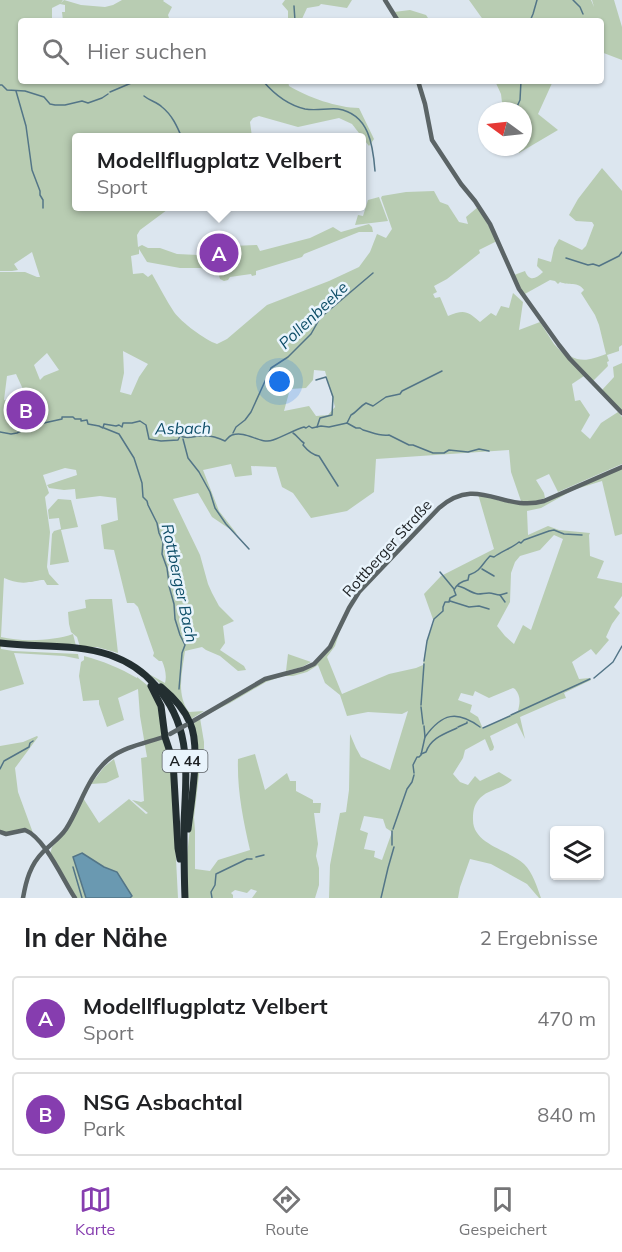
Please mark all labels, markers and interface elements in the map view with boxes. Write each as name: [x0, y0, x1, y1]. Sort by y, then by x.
search box: [18, 18, 604, 84]
icon: search: [39, 35, 72, 68]
text: Hier suchen: [87, 37, 207, 65]
north arrow: [478, 102, 532, 156]
popup: [72, 133, 366, 211]
text: Modellflugplatz Velbert: [97, 146, 341, 174]
text: Sport: [97, 174, 147, 199]
pin: A: [200, 230, 238, 276]
water label: Pollenbeeke: [274, 277, 352, 353]
your location: [265, 367, 294, 396]
pin: B: [6, 388, 46, 432]
water label: Asbach: [154, 418, 211, 439]
street label: Rottberger Straße: [338, 495, 436, 601]
water label: Rottberger Bach: [158, 522, 202, 644]
road number: A 44: [162, 750, 207, 772]
map controls: [550, 826, 604, 880]
button: layers: [550, 826, 604, 880]
text: In der Nähe: [24, 921, 168, 954]
text: 2 Ergebnisse: [480, 925, 598, 950]
text: Modellflugplatz Velbert: [83, 992, 328, 1020]
text: A: [38, 1006, 53, 1031]
text: 470 m: [537, 1006, 596, 1031]
text: Sport: [83, 1020, 134, 1045]
text: NSG Asbachtal: [83, 1088, 243, 1116]
text: B: [39, 1102, 52, 1127]
text: 840 m: [537, 1102, 596, 1127]
text: Park: [83, 1116, 125, 1141]
tab: Karte: [75, 1183, 115, 1239]
tab: Route: [265, 1183, 309, 1239]
tab: Gespeichert: [459, 1183, 547, 1239]

